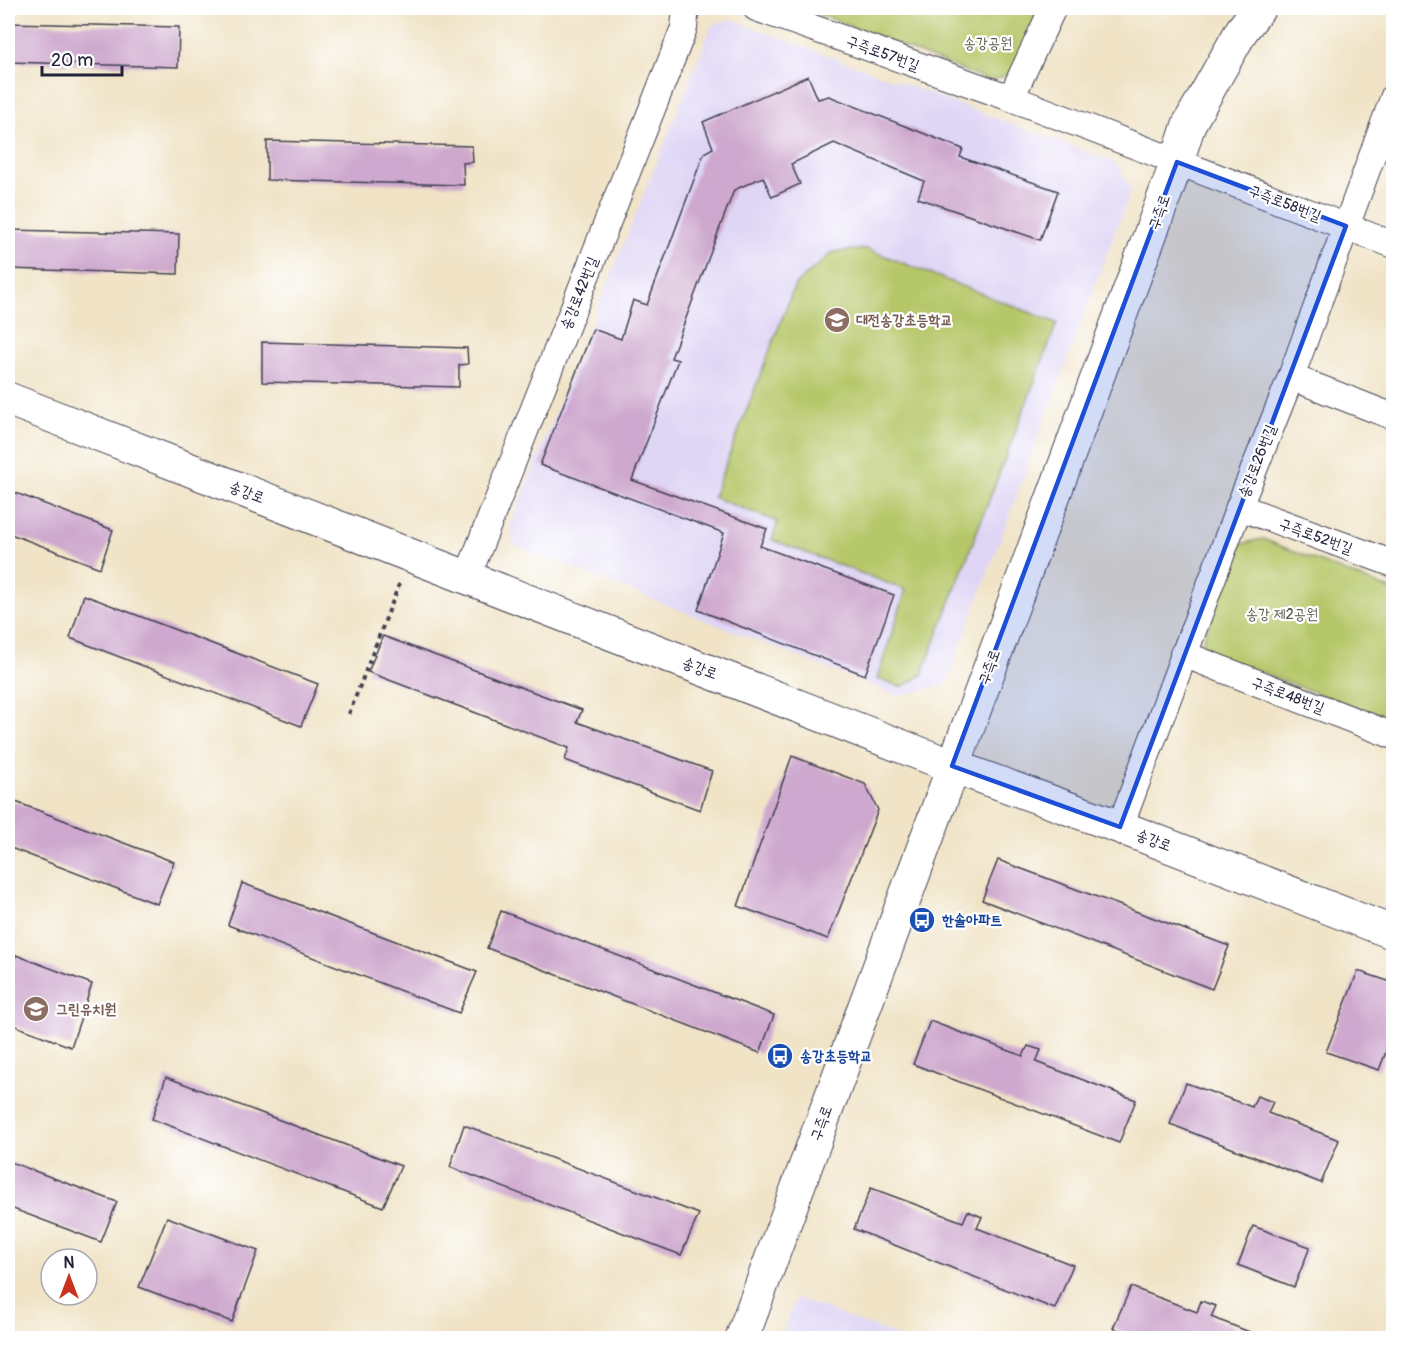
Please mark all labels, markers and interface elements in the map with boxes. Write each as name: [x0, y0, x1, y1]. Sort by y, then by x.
street label: 구즉로57번길: [844, 31, 922, 75]
park label: 송강공원: [964, 34, 1012, 53]
scale bar: [42, 39, 122, 77]
text: 20 m: [51, 49, 93, 72]
street label: 구즉로58번길: [1246, 181, 1324, 226]
street label: 구즉로: [1144, 192, 1175, 232]
street label: 송강로42번길: [556, 254, 603, 333]
school or university icon: 대전송강초등학교: [822, 305, 852, 335]
place label: 대전송강초등학교: [856, 311, 953, 330]
street label: 송강로26번길: [1234, 422, 1281, 501]
street label: 송강로: [227, 477, 267, 508]
street label: 구즉로52번길: [1276, 514, 1355, 559]
park label: 송강 제2공원: [1246, 605, 1318, 624]
street label: 구즉로: [974, 647, 1005, 687]
street label: 송강로: [680, 653, 720, 684]
street label: 구즉로48번길: [1249, 673, 1327, 718]
street label: 송강로: [1134, 825, 1174, 856]
bus stop icon: 한솔아파트: [907, 905, 937, 935]
place label: 한솔아파트: [941, 911, 1002, 930]
school or university icon: 그린유치원: [21, 994, 51, 1024]
place label: 그린유치원: [56, 1000, 116, 1019]
bus stop icon: 송강초등학교: [765, 1041, 795, 1071]
place label: 송강초등학교: [800, 1047, 872, 1066]
street label: 구즉로: [806, 1103, 837, 1143]
north arrow: [39, 1247, 99, 1307]
text: N: [64, 1253, 75, 1273]

